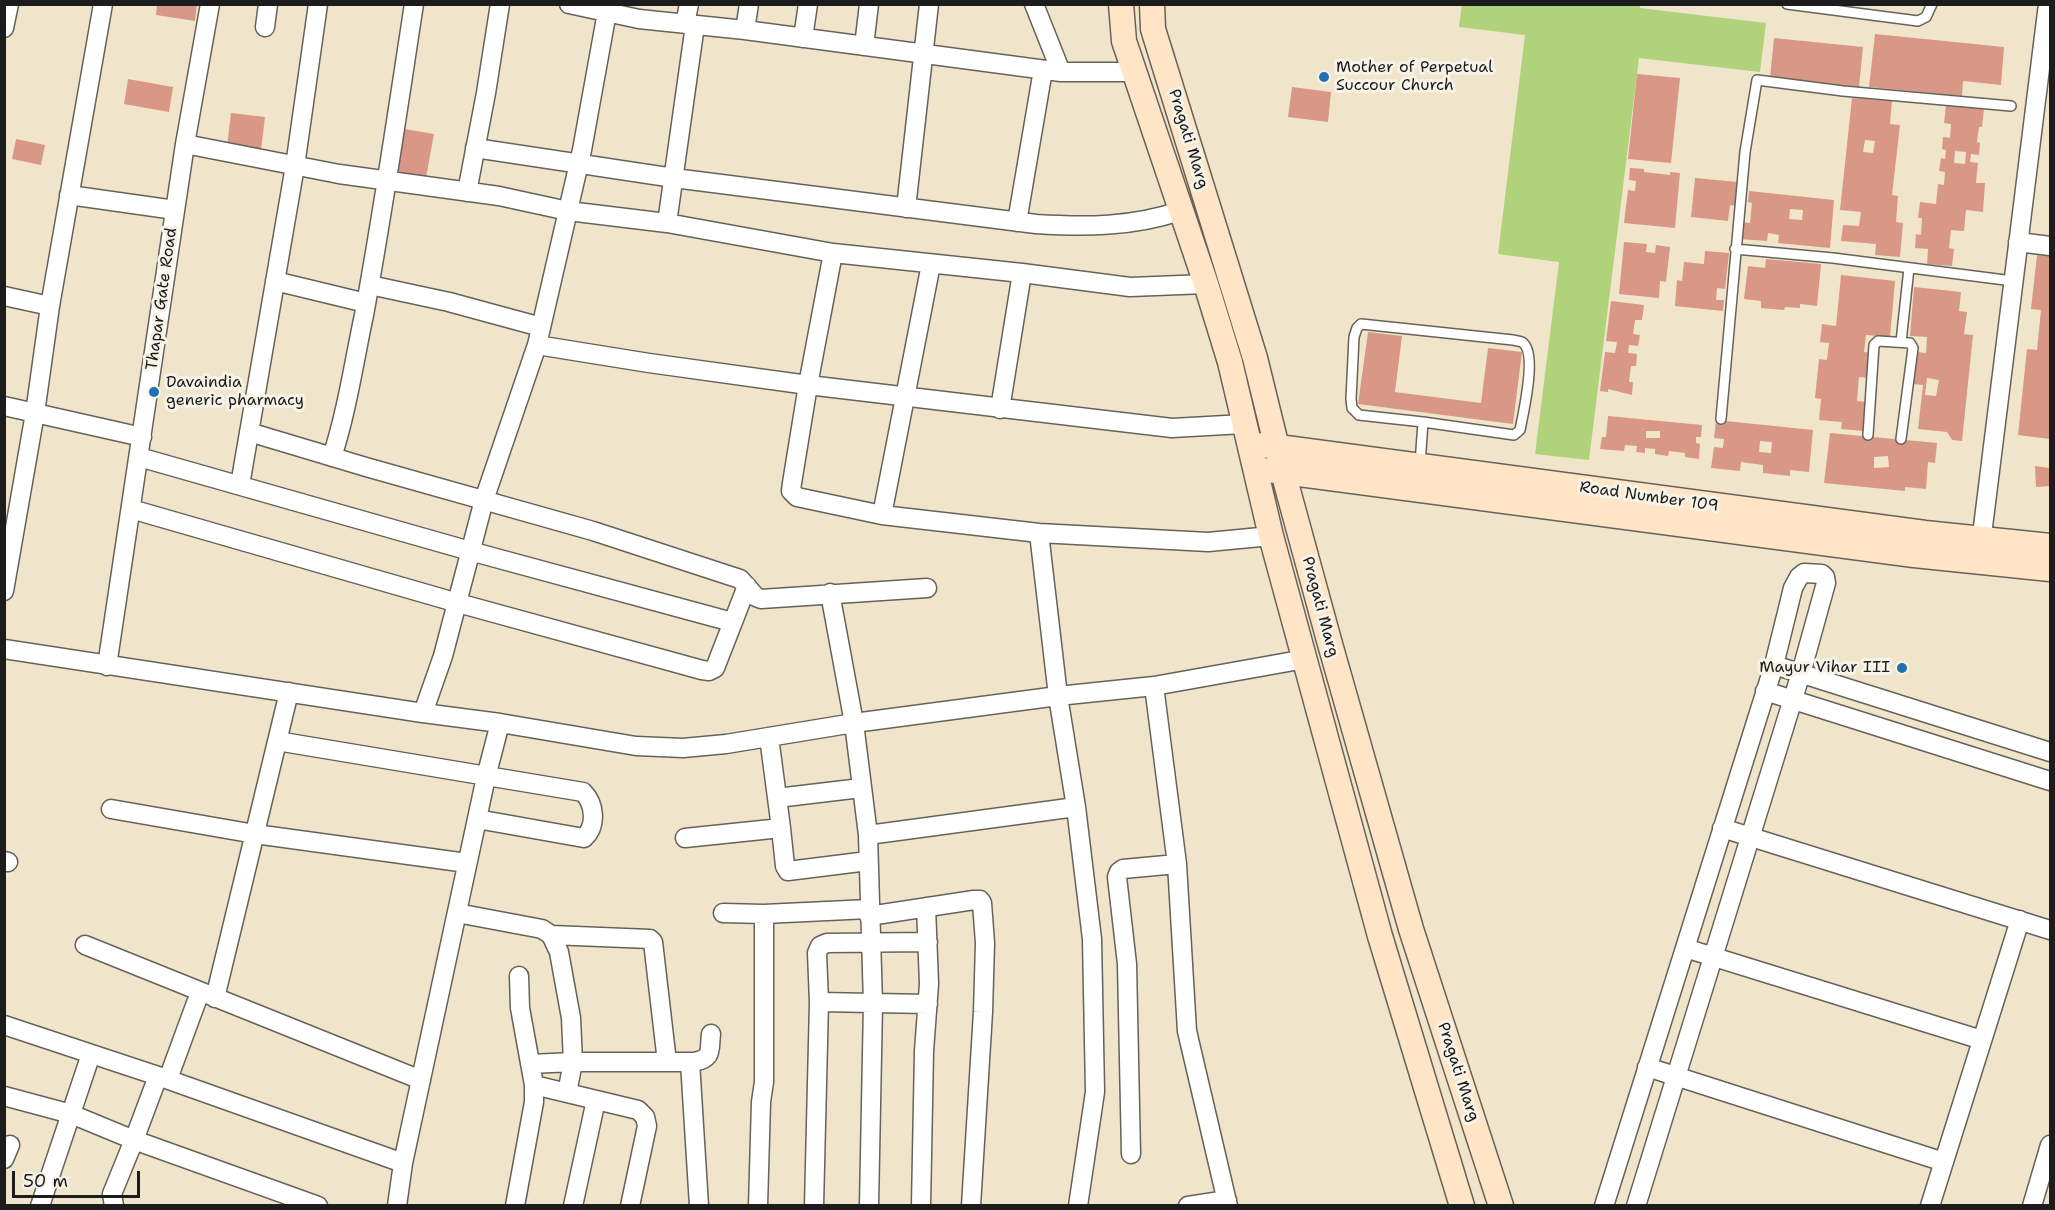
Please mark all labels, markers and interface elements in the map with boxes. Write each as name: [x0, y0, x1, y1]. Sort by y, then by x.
place label: Mother of Perpetual Succour Church: [1336, 58, 1493, 96]
marker: Mother of Perpetual Succour Church: [1317, 70, 1331, 84]
street label: Pragati Marg: [1164, 87, 1212, 191]
street label: Thapar Gate Road: [142, 226, 182, 372]
place label: Davaindia generic pharmacy: [166, 373, 304, 411]
marker: Davaindia generic pharmacy: [147, 385, 161, 399]
street label: Road Number 109: [1578, 478, 1720, 516]
street label: Pragati Marg: [1297, 555, 1343, 659]
place label: Mayur Vihar III: [1759, 658, 1890, 678]
marker: Mayur Vihar III: [1895, 661, 1909, 675]
street label: Pragati Marg: [1433, 1020, 1483, 1124]
scale bar: [15, 1159, 142, 1197]
text: 50 m: [23, 1169, 68, 1193]

